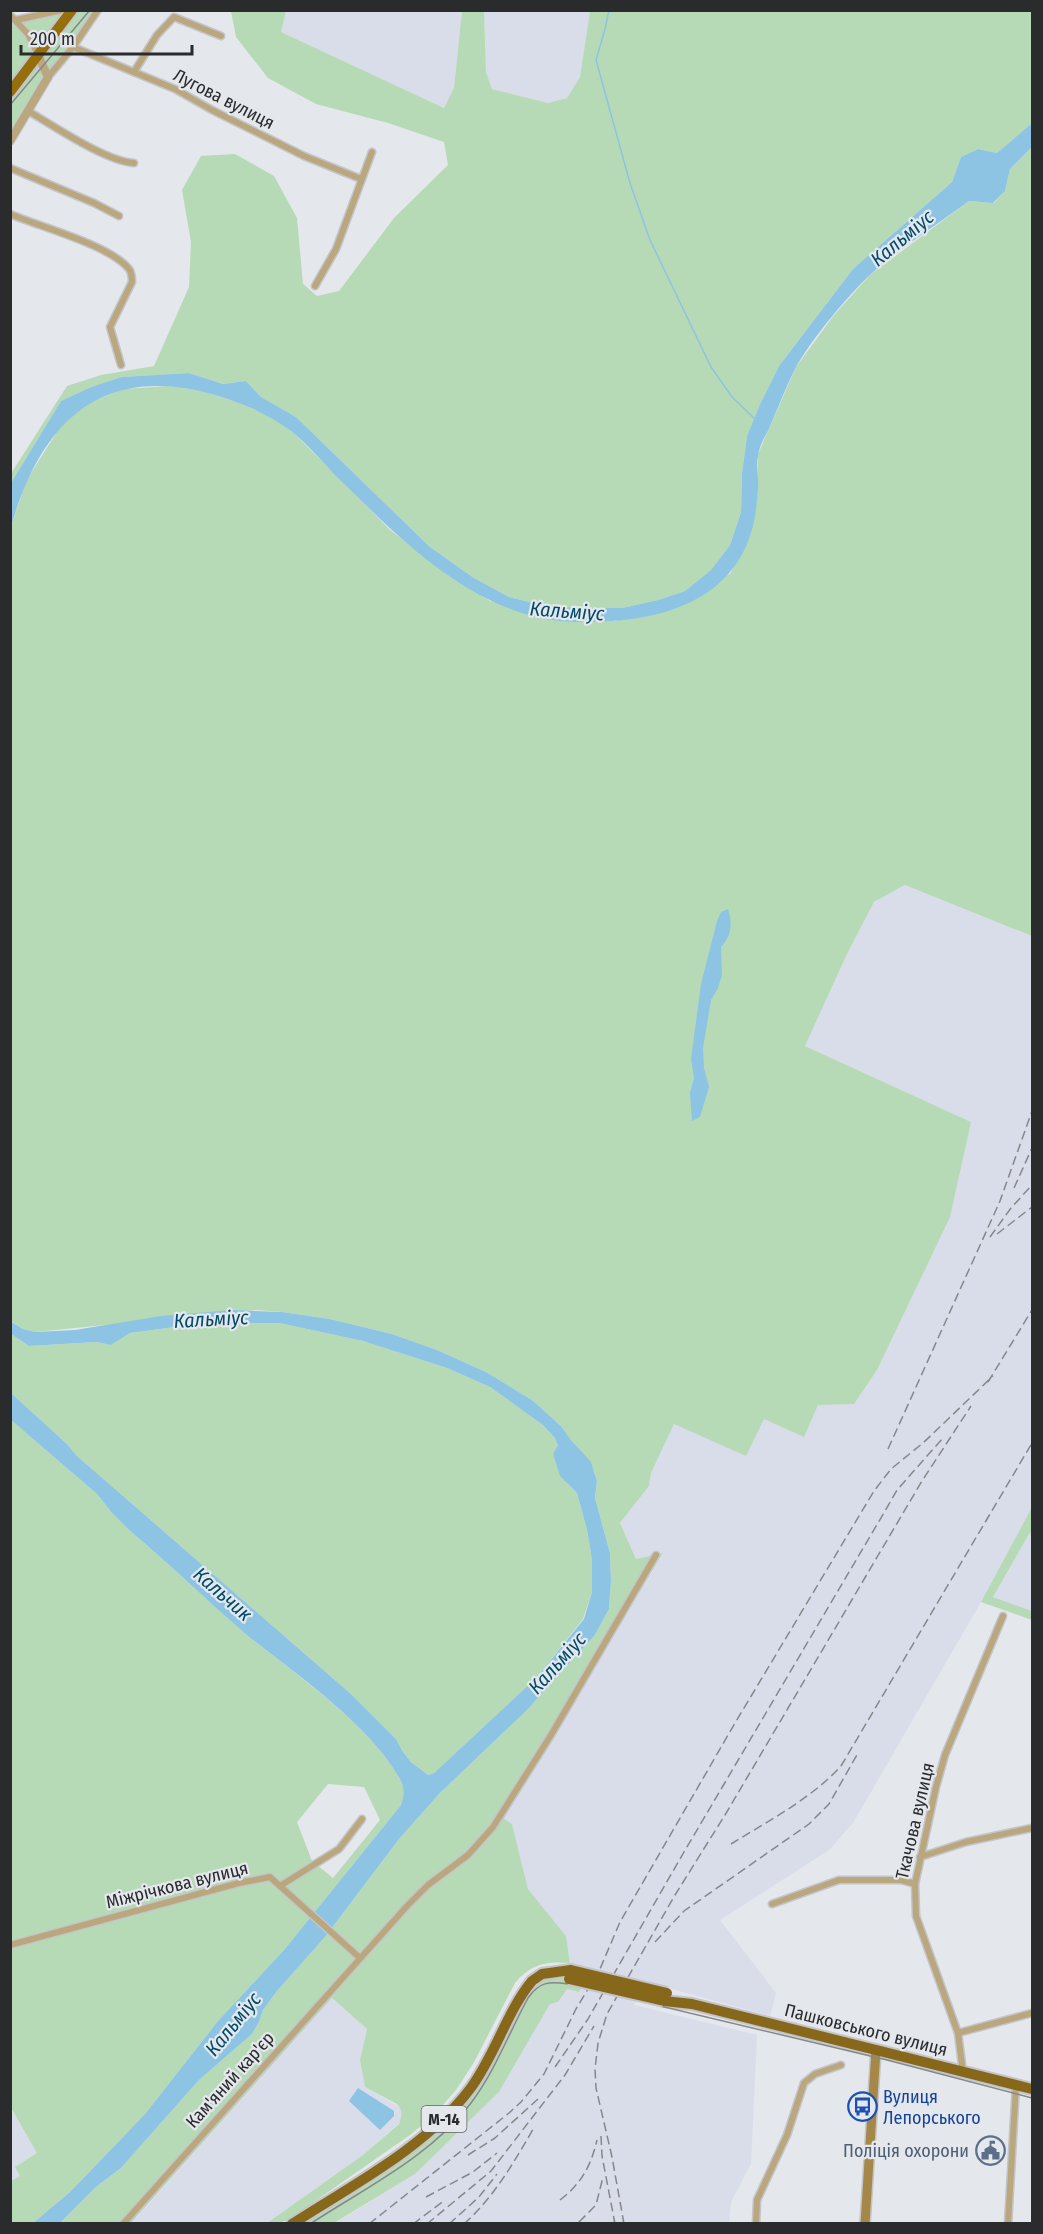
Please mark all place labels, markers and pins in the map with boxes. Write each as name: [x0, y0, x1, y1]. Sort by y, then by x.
place label: Вулиця Лепорського: [883, 2086, 981, 2129]
bus stop icon: Вулиця Лепорського: [846, 2091, 878, 2123]
public building icon: Поліція охорони: [974, 2135, 1006, 2167]
place label: Поліція охорони: [843, 2140, 969, 2162]

